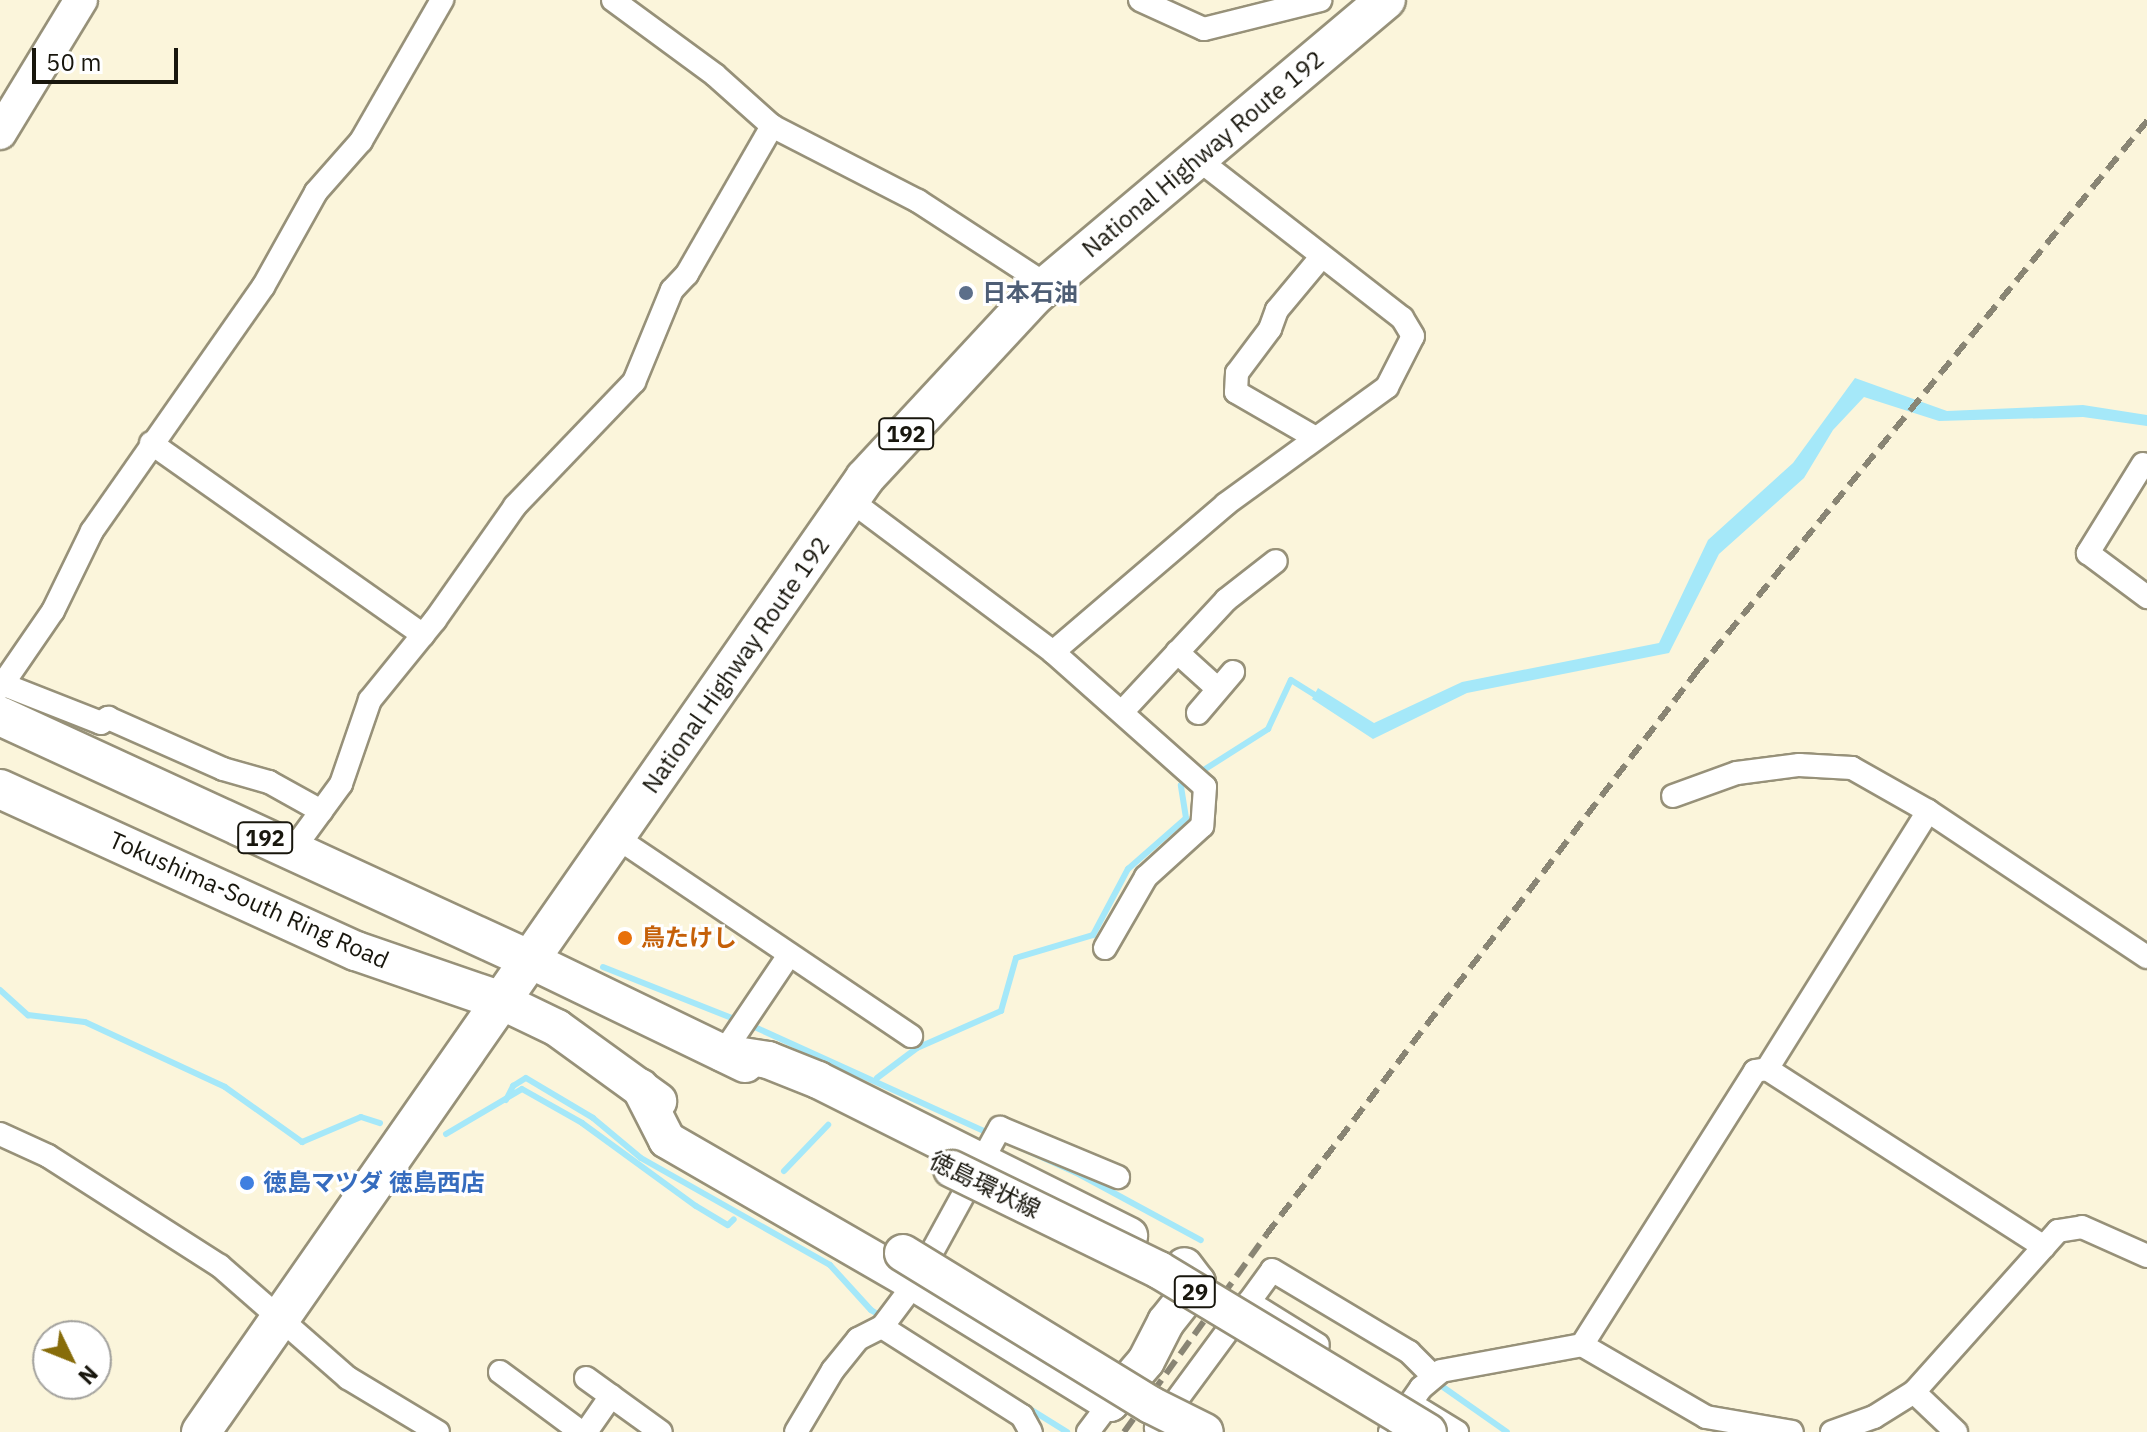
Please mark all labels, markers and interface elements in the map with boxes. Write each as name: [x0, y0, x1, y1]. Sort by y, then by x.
scale bar: [36, 32, 182, 82]
street label: National Highway Route 192: [1076, 44, 1330, 264]
text: 50 m: [46, 46, 101, 78]
place label: 日本石油: [982, 279, 1078, 307]
marker: 日本石油: [957, 284, 975, 302]
road number: 192: [878, 416, 934, 452]
street label: National Highway Route 192: [636, 531, 836, 799]
road number: 192: [237, 820, 293, 856]
street label: Tokushima-South Ring Road: [105, 825, 393, 975]
place label: 鳥たけし: [641, 924, 737, 952]
marker: 鳥たけし: [616, 929, 634, 947]
street label: 徳島環状線: [925, 1146, 1045, 1224]
place label: 徳島マツダ 徳島西店: [263, 1169, 485, 1197]
marker: 徳島マツダ 徳島西店: [238, 1174, 256, 1192]
road number: 29: [1173, 1274, 1217, 1310]
north arrow: [32, 1320, 112, 1400]
text: N: [72, 1360, 104, 1391]

